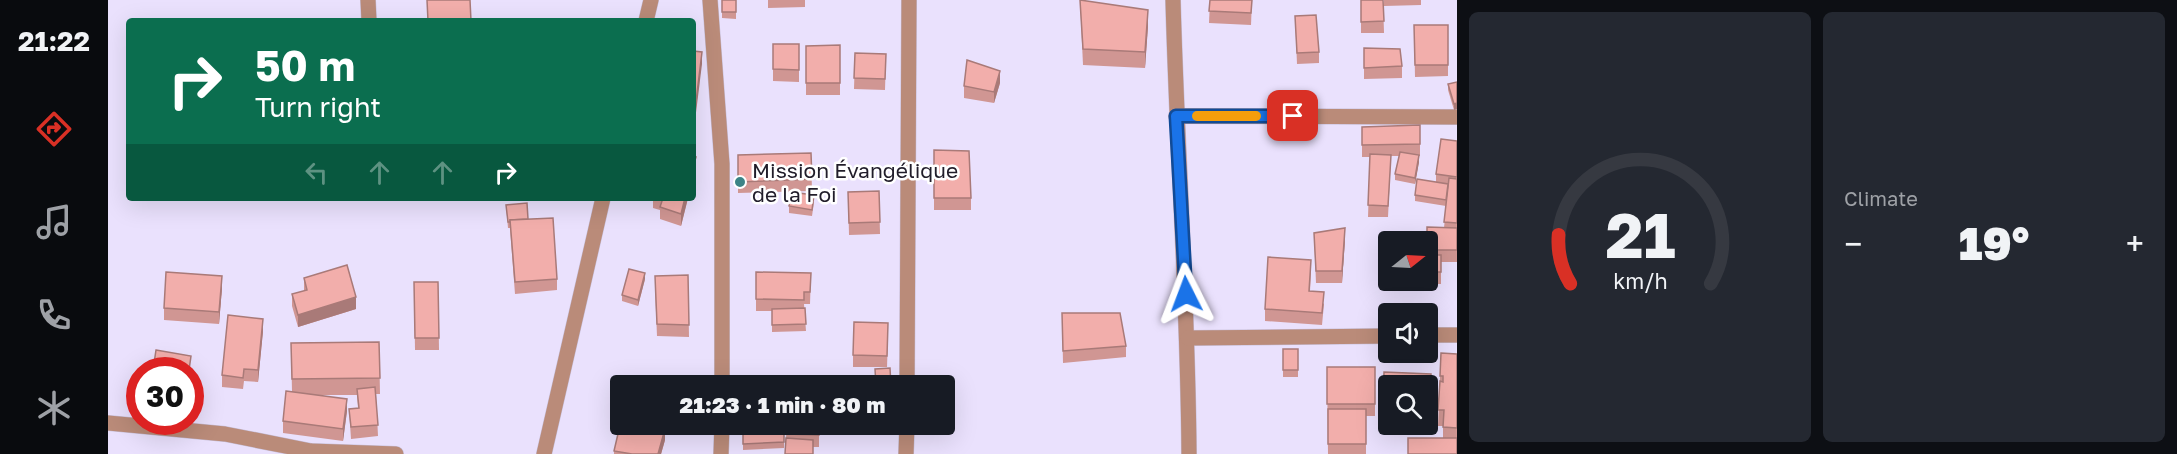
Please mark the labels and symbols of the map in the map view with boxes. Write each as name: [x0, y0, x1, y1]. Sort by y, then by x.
pin: [1267, 90, 1318, 141]
place label: Mission Évangélique de la Foi: [752, 157, 958, 207]
marker: Mission Évangélique de la Foi: [733, 175, 747, 189]
north arrow: [1378, 231, 1438, 291]
position arrow: [1154, 262, 1218, 326]
speed limit sign: 30: [126, 357, 204, 435]

